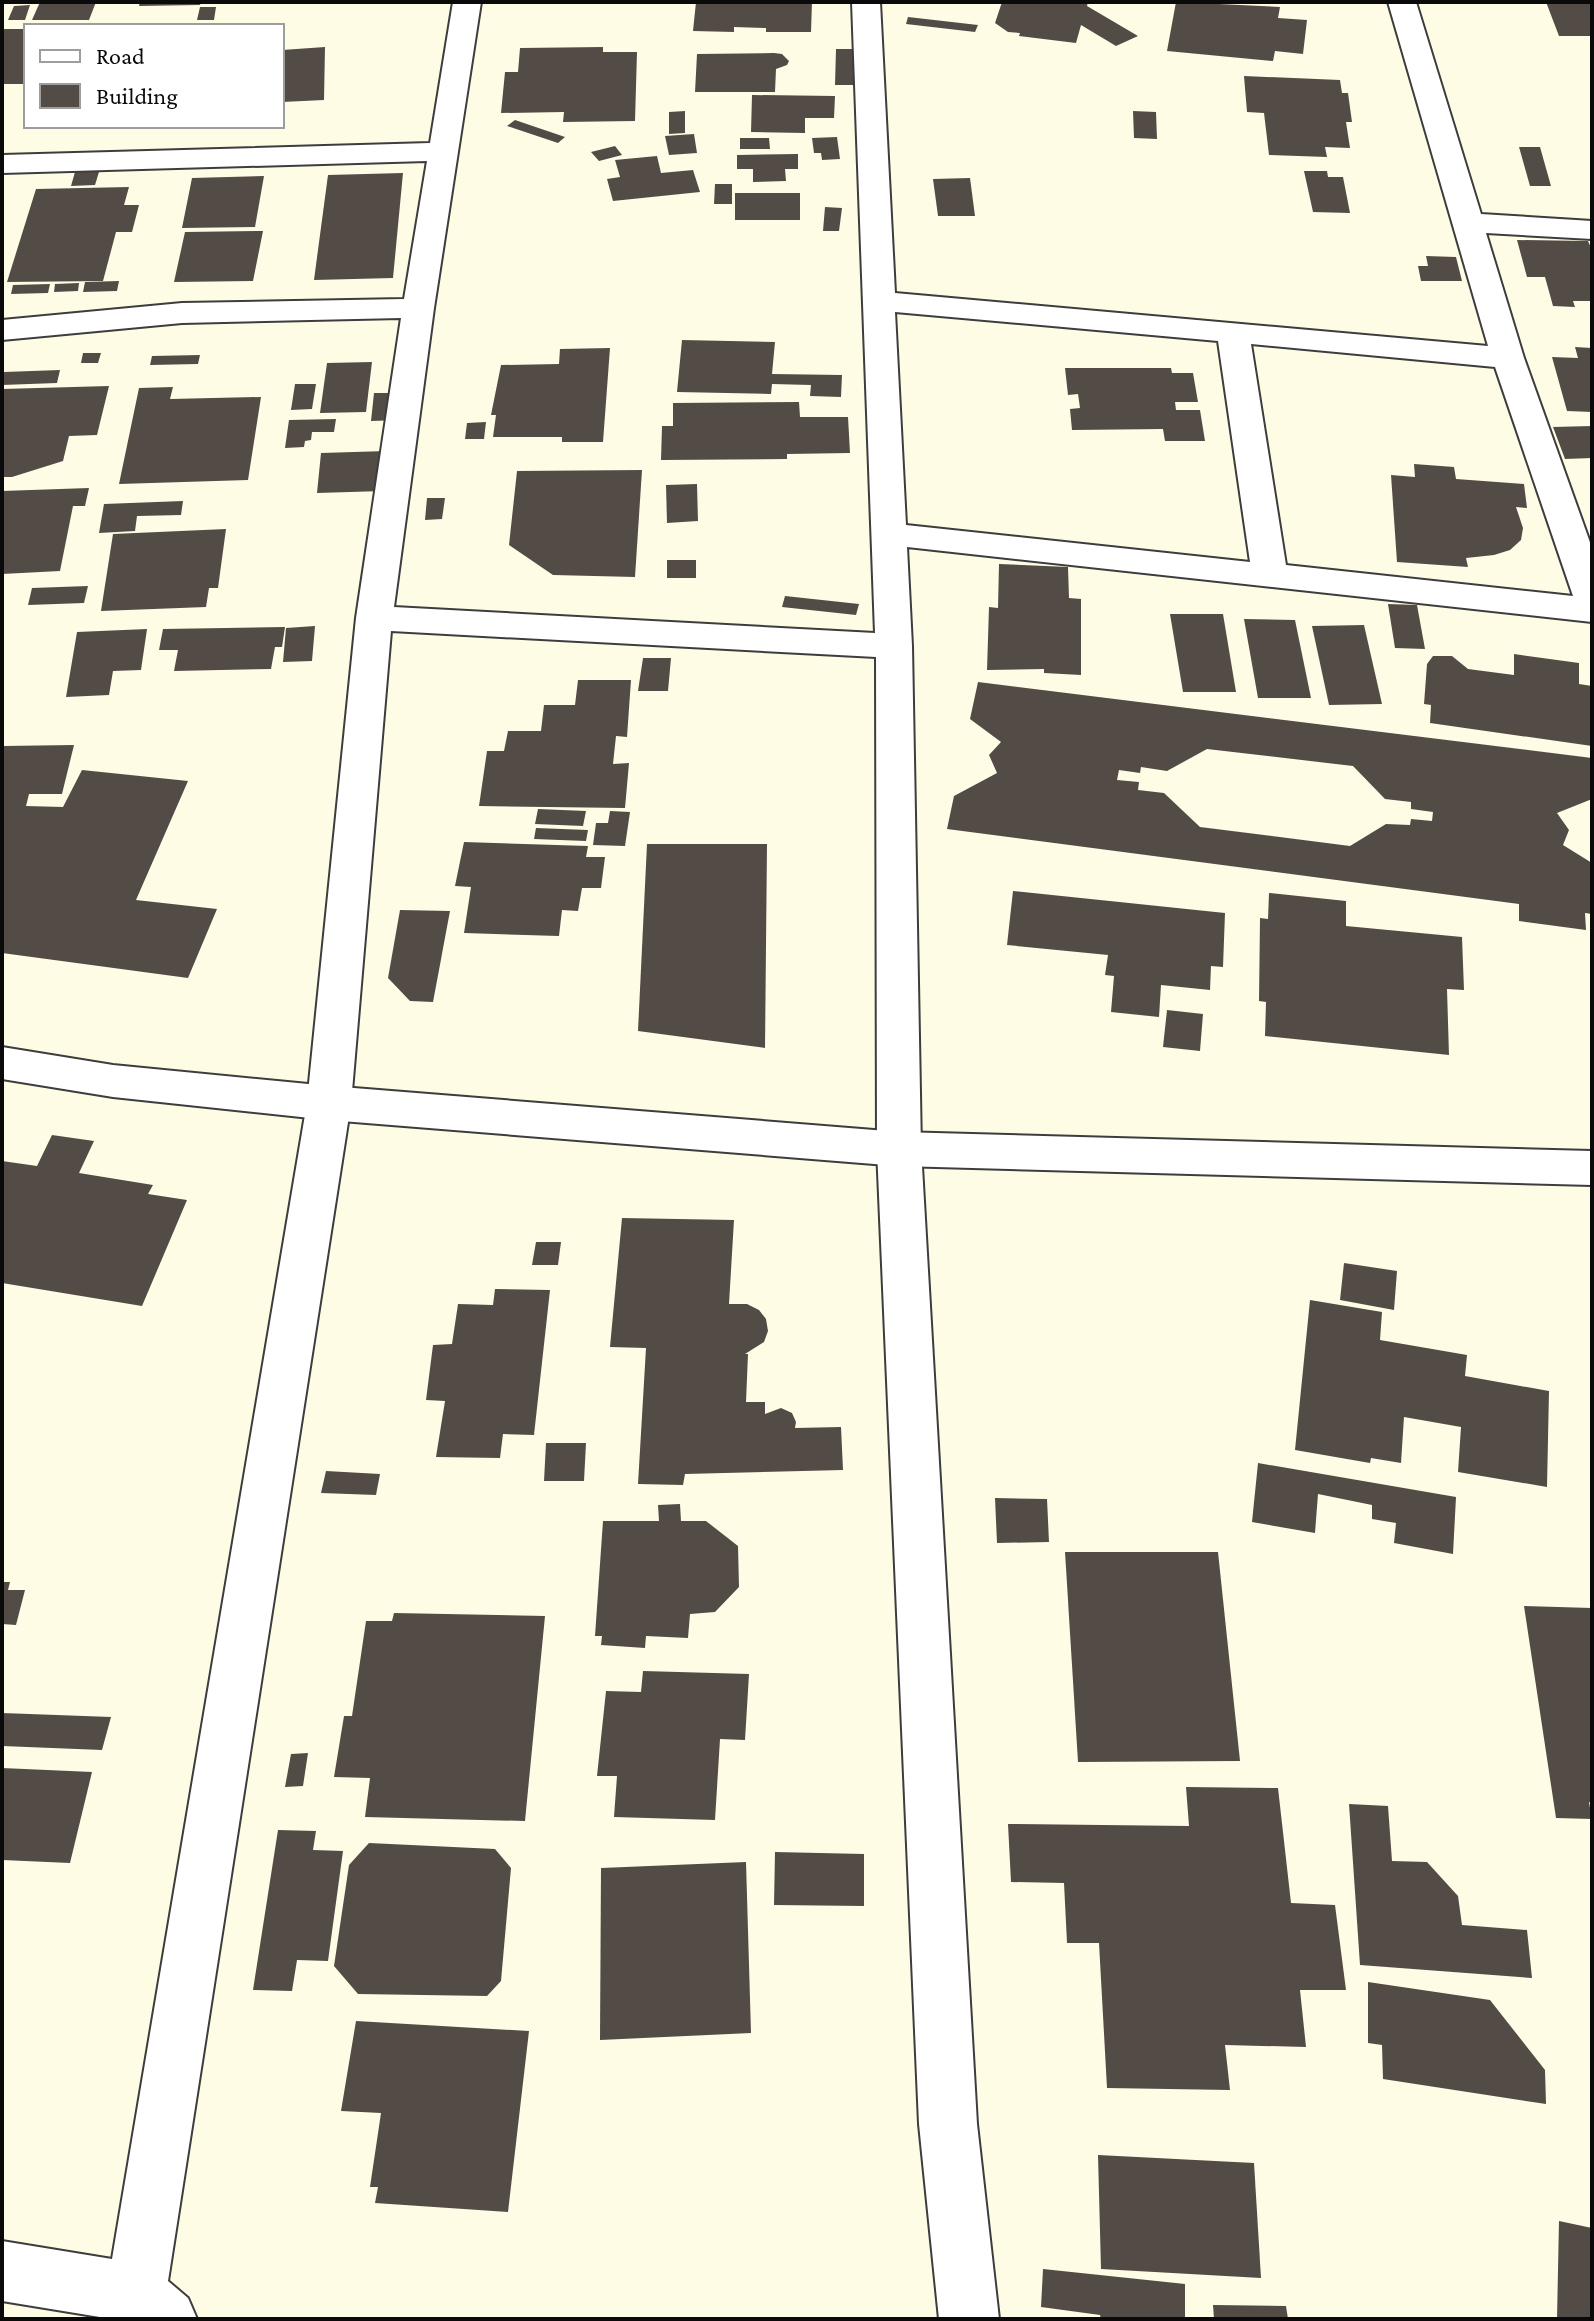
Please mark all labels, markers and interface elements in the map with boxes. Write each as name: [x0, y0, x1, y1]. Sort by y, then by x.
legend: [24, 24, 284, 128]
text: Road: [96, 42, 145, 69]
text: Building: [96, 82, 178, 109]

